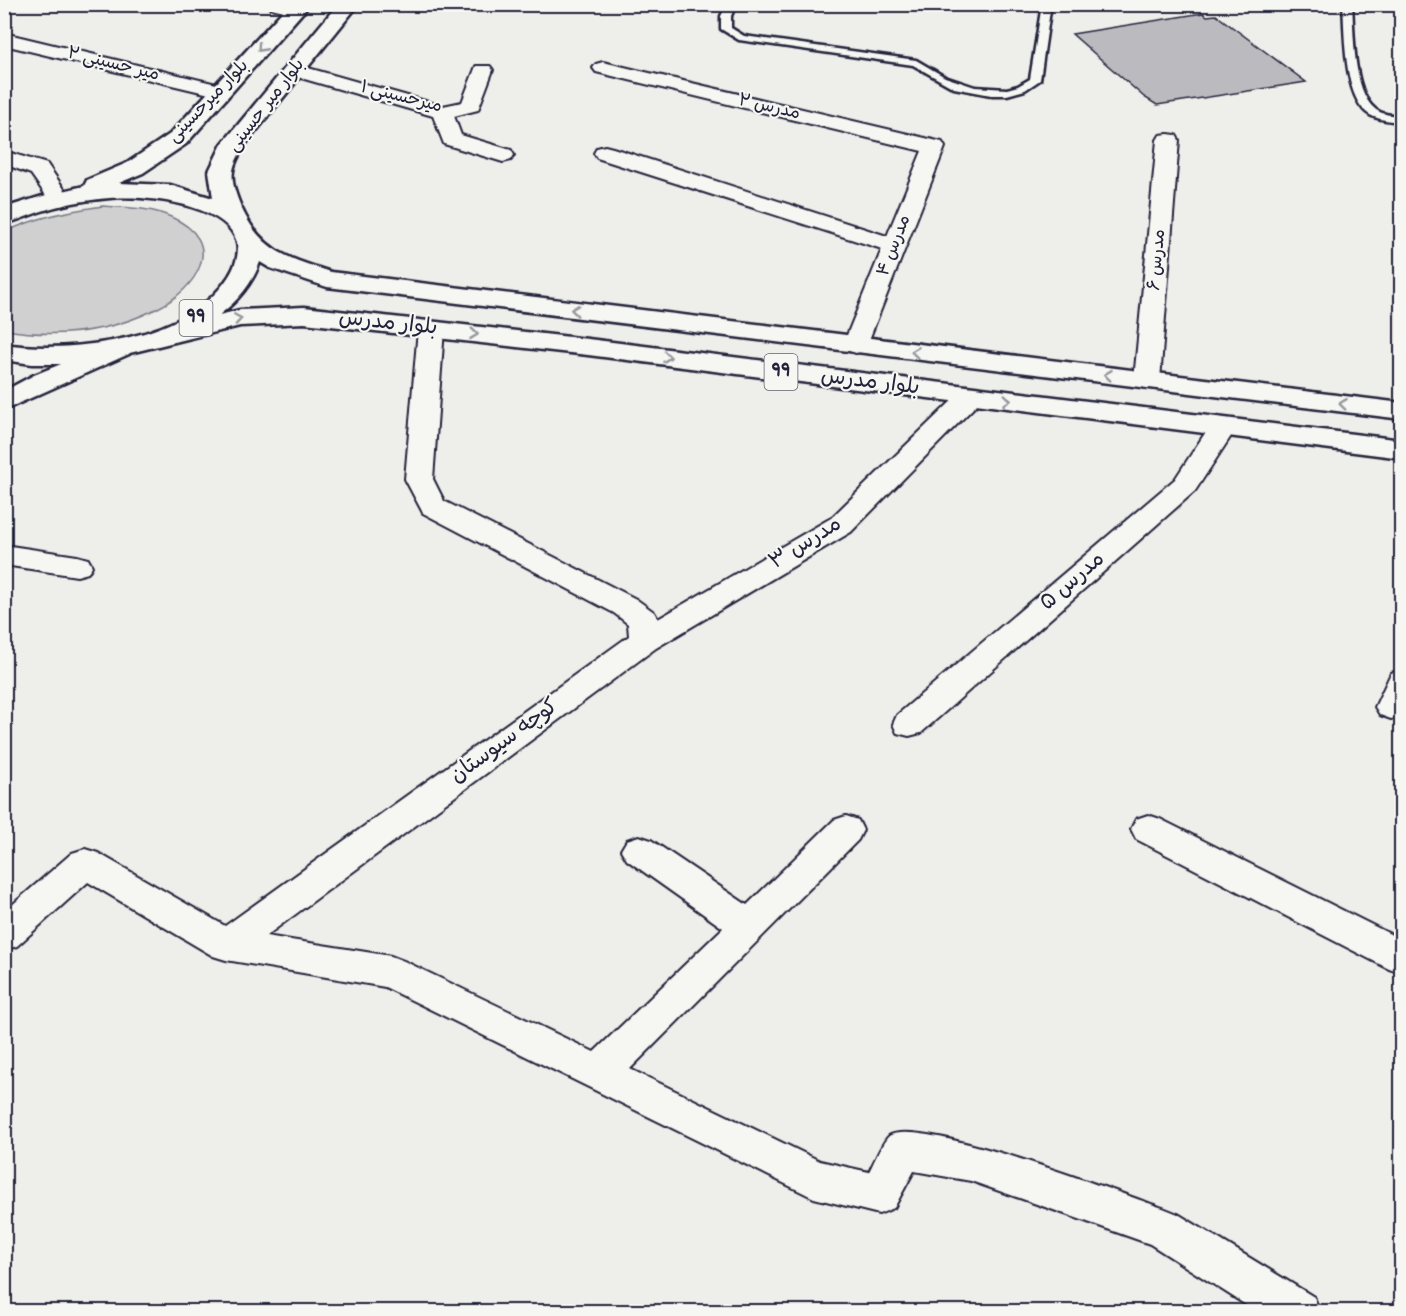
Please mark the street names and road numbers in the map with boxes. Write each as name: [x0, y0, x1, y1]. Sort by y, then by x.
street label: میر حسینی ۲: [64, 41, 162, 89]
street label: بلوار میر حسینی: [223, 54, 311, 158]
street label: بلوار میرحسینی: [163, 55, 255, 149]
street label: میرحسینی ۱: [358, 76, 444, 120]
street label: مدرس ۲: [735, 89, 803, 127]
street label: مدرس ۴: [872, 211, 918, 281]
street label: مدرس ۶: [1143, 228, 1173, 292]
road number: 99: [180, 300, 212, 336]
street label: بلوار مدرس: [337, 303, 439, 345]
road number: 99: [764, 354, 798, 390]
street label: بلوار مدرس: [819, 362, 921, 404]
street label: مدرس ۳: [764, 510, 848, 578]
street label: مدرس ۵: [1034, 545, 1112, 619]
street label: کوچه سیوستان: [444, 692, 566, 792]

